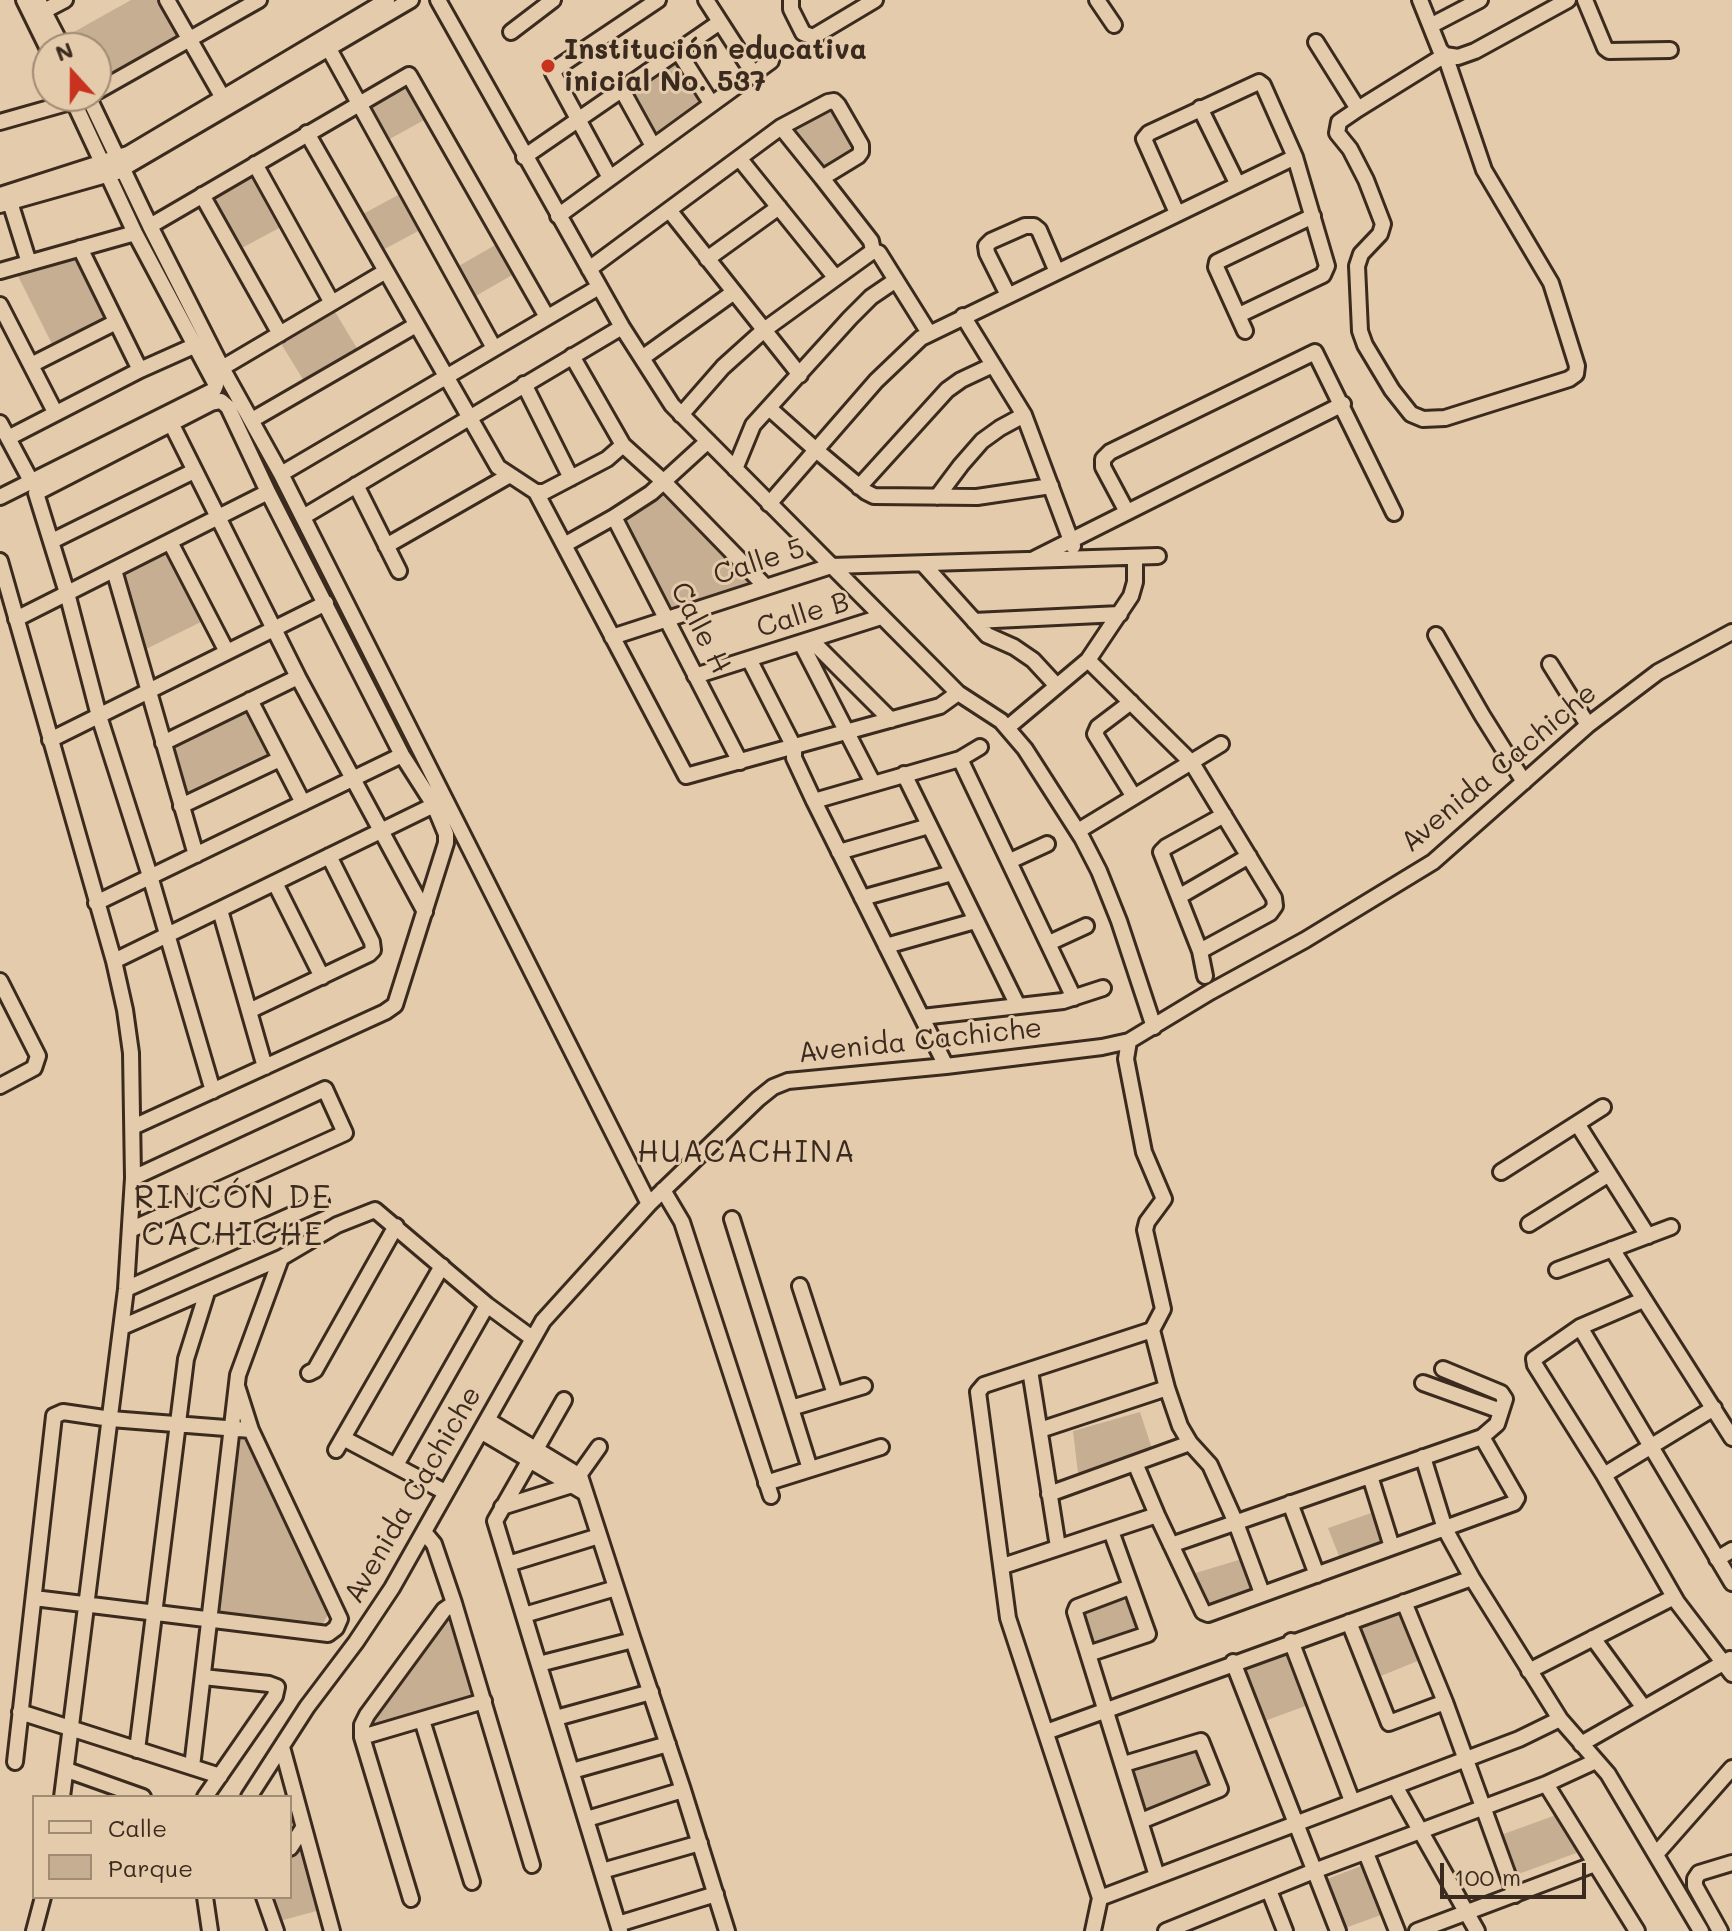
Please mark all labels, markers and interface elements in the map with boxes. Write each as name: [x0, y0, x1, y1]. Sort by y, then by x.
north arrow: [32, 32, 112, 112]
place label: Institución educativa inicial No. 537: [564, 33, 867, 99]
text: N: [51, 34, 77, 68]
marker: Institución educativa inicial No. 537: [539, 57, 557, 75]
street label: Calle 5: [709, 531, 809, 593]
street label: Calle H: [663, 577, 737, 679]
street label: Calle B: [753, 585, 853, 645]
street label: Avenida Cachiche: [1394, 676, 1604, 860]
street label: Avenida Cachiche: [797, 1011, 1043, 1071]
district label: HUACACHINA: [637, 1135, 857, 1171]
district label: RINCÓN DE CACHICHE: [134, 1179, 332, 1254]
street label: Avenida Cachiche: [337, 1381, 489, 1609]
legend: [32, 1795, 292, 1899]
text: Calle: [108, 1812, 167, 1843]
scale bar: [1444, 1847, 1590, 1897]
text: Parque: [108, 1852, 193, 1883]
text: 100 m: [1454, 1861, 1521, 1892]

